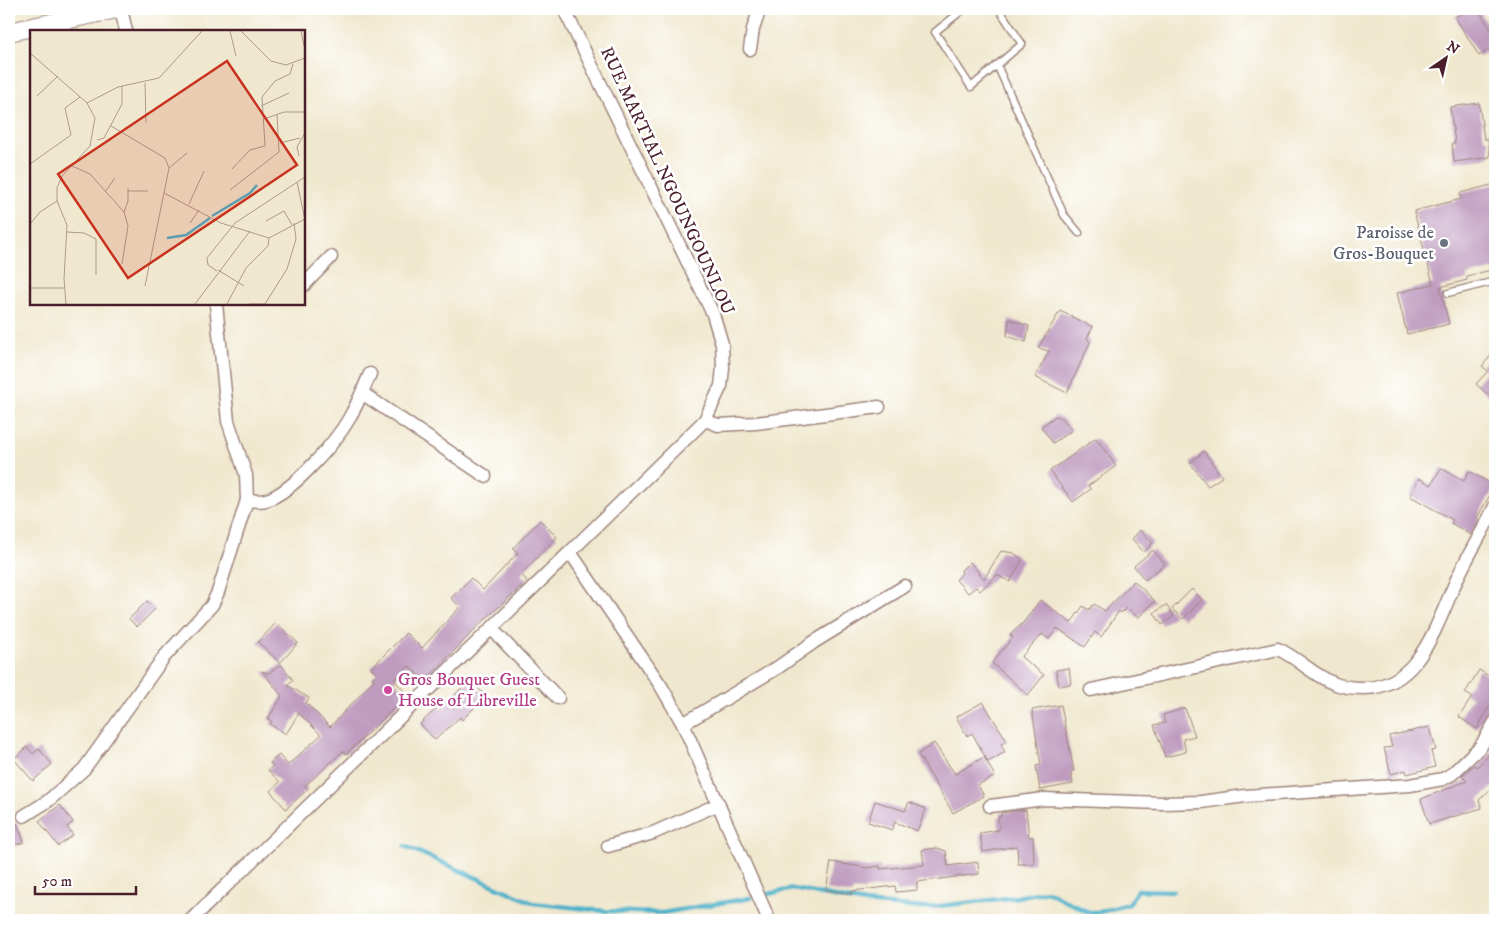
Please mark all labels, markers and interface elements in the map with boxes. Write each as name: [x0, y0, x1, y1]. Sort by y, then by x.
inset map: [30, 30, 305, 305]
north arrow: [1422, 32, 1472, 82]
text: N: [1443, 37, 1463, 59]
street label: RUE MARTIAL NGOUNGOUNLOU: [595, 43, 739, 319]
place label: Paroisse de Gros-Bouquet: [1333, 222, 1434, 265]
marker: Paroisse de Gros-Bouquet: [1438, 237, 1450, 249]
place label: Gros Bouquet Guest House of Libreville: [398, 669, 540, 712]
marker: Gros Bouquet Guest House of Libreville: [382, 684, 394, 696]
scale bar: [35, 864, 136, 896]
text: 50 m: [42, 872, 72, 891]

